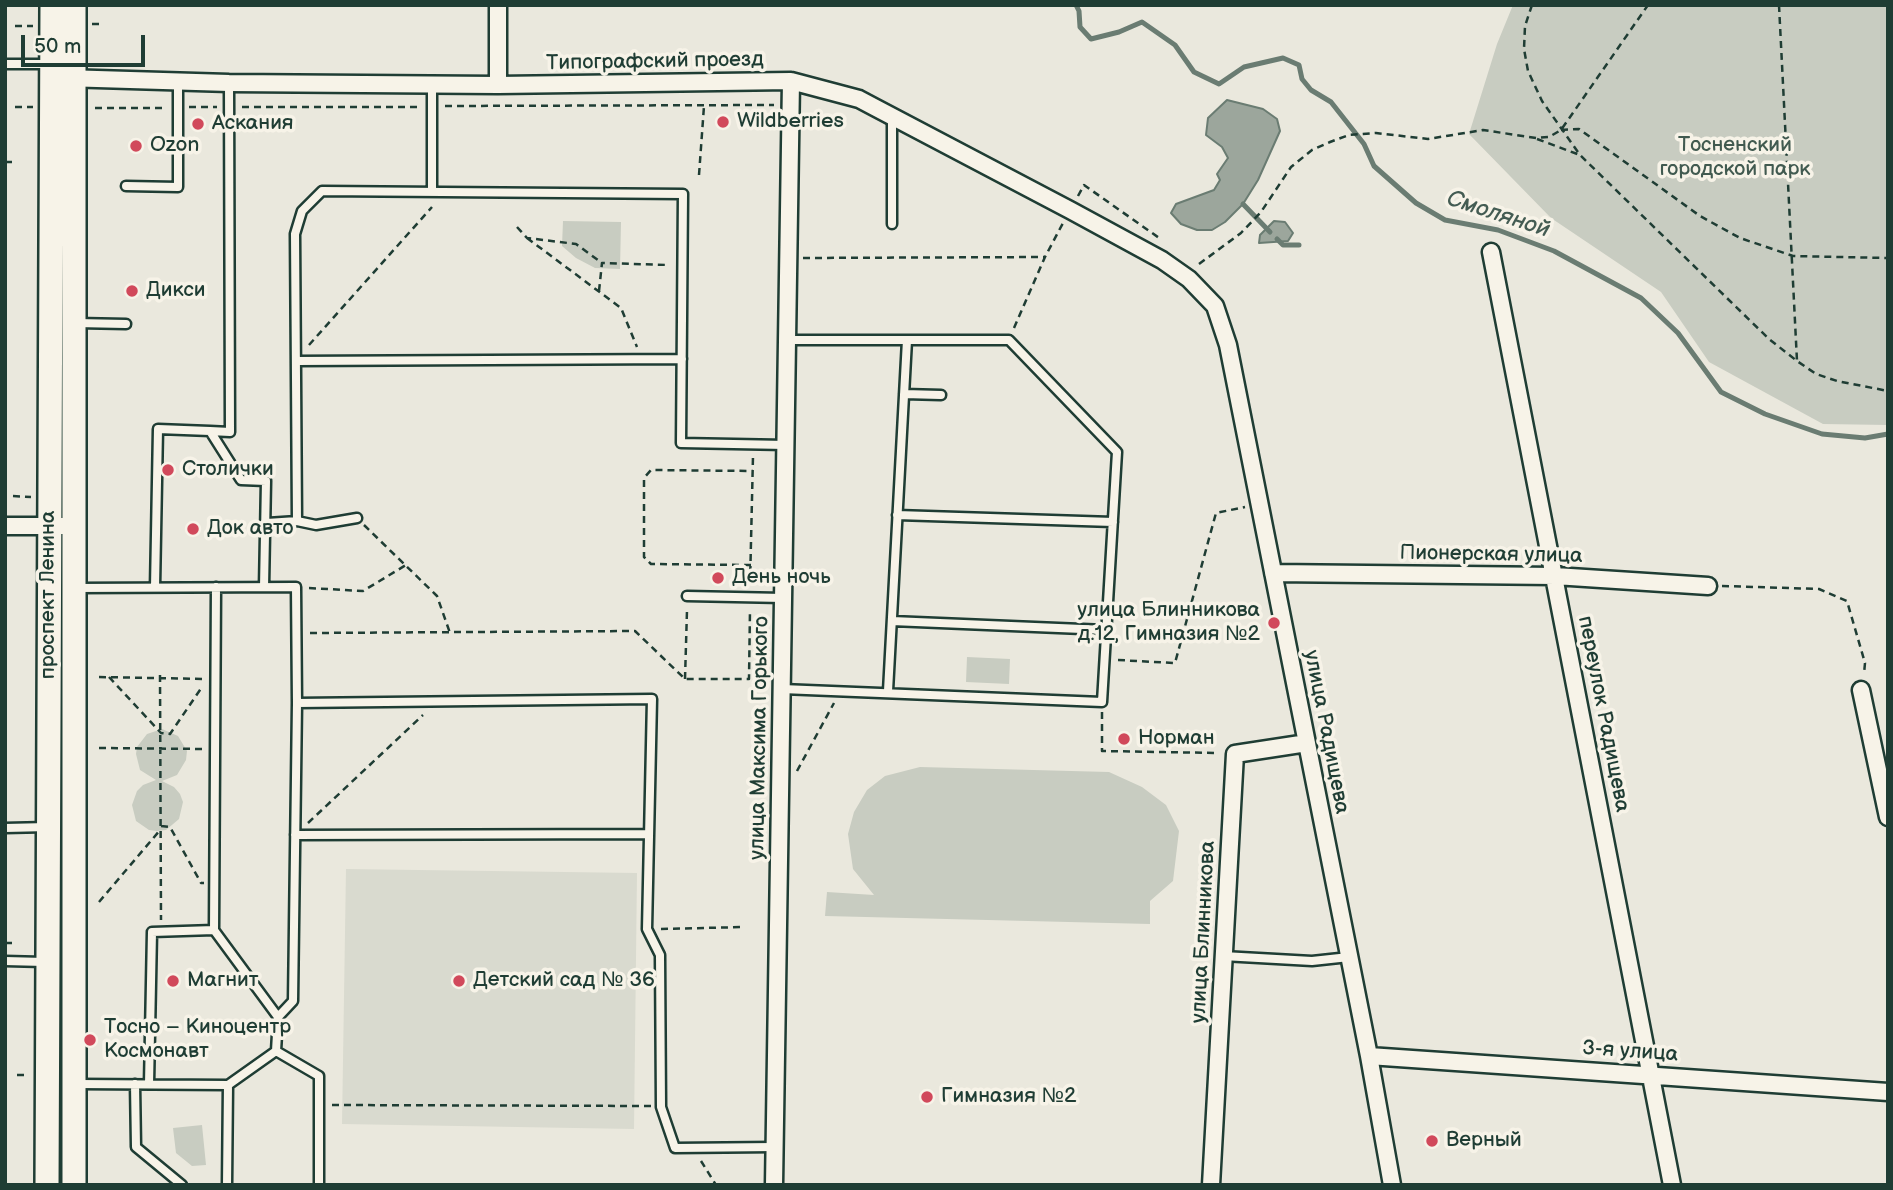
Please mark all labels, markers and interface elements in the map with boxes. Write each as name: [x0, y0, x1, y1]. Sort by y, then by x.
scale bar: [24, 21, 149, 65]
text: 50 m: [34, 34, 81, 59]
street label: Типографский проезд: [546, 48, 764, 76]
place label: Wildberries: [737, 109, 844, 135]
place label: Аскания: [212, 111, 294, 137]
marker: Wildberries: [715, 114, 731, 130]
marker: Аскания: [190, 116, 206, 132]
place label: Ozon: [150, 133, 199, 159]
park label: Тосненский городской парк: [1660, 133, 1810, 183]
marker: Ozon: [128, 138, 144, 154]
water label: Смоляной: [1443, 185, 1553, 245]
place label: Дикси: [146, 278, 205, 304]
marker: Дикси: [124, 283, 140, 299]
place label: Столички: [182, 457, 274, 483]
marker: Столички: [160, 462, 176, 478]
street label: проспект Ленина: [36, 511, 62, 679]
place label: Док авто: [207, 516, 293, 542]
marker: Док авто: [185, 521, 201, 537]
street label: Пионерская улица: [1399, 541, 1583, 569]
place label: День ночь: [732, 565, 831, 591]
marker: День ночь: [710, 570, 726, 586]
place label: улица Блинникова д.12, Гимназия №2: [1077, 598, 1260, 648]
street label: переулок Радищева: [1572, 614, 1634, 814]
marker: улица Блинникова д.12, Гимназия №2: [1266, 615, 1282, 631]
street label: улица Максима Горького: [745, 616, 775, 860]
street label: улица Радищева: [1298, 648, 1354, 816]
place label: Норман: [1138, 726, 1215, 752]
marker: Норман: [1116, 731, 1132, 747]
street label: улица Блинникова: [1187, 840, 1221, 1024]
place label: Магнит: [187, 968, 259, 994]
place label: Детский сад № 36: [473, 968, 655, 994]
marker: Магнит: [165, 973, 181, 989]
marker: Детский сад № 36: [451, 973, 467, 989]
place label: Тосно – Киноцентр Космонавт: [104, 1015, 291, 1065]
marker: Тосно – Киноцентр Космонавт: [82, 1032, 98, 1048]
street label: 3-я улица: [1581, 1036, 1679, 1068]
place label: Гимназия №2: [941, 1084, 1077, 1110]
marker: Гимназия №2: [919, 1089, 935, 1105]
place label: Верный: [1446, 1128, 1522, 1154]
marker: Верный: [1424, 1133, 1440, 1149]

